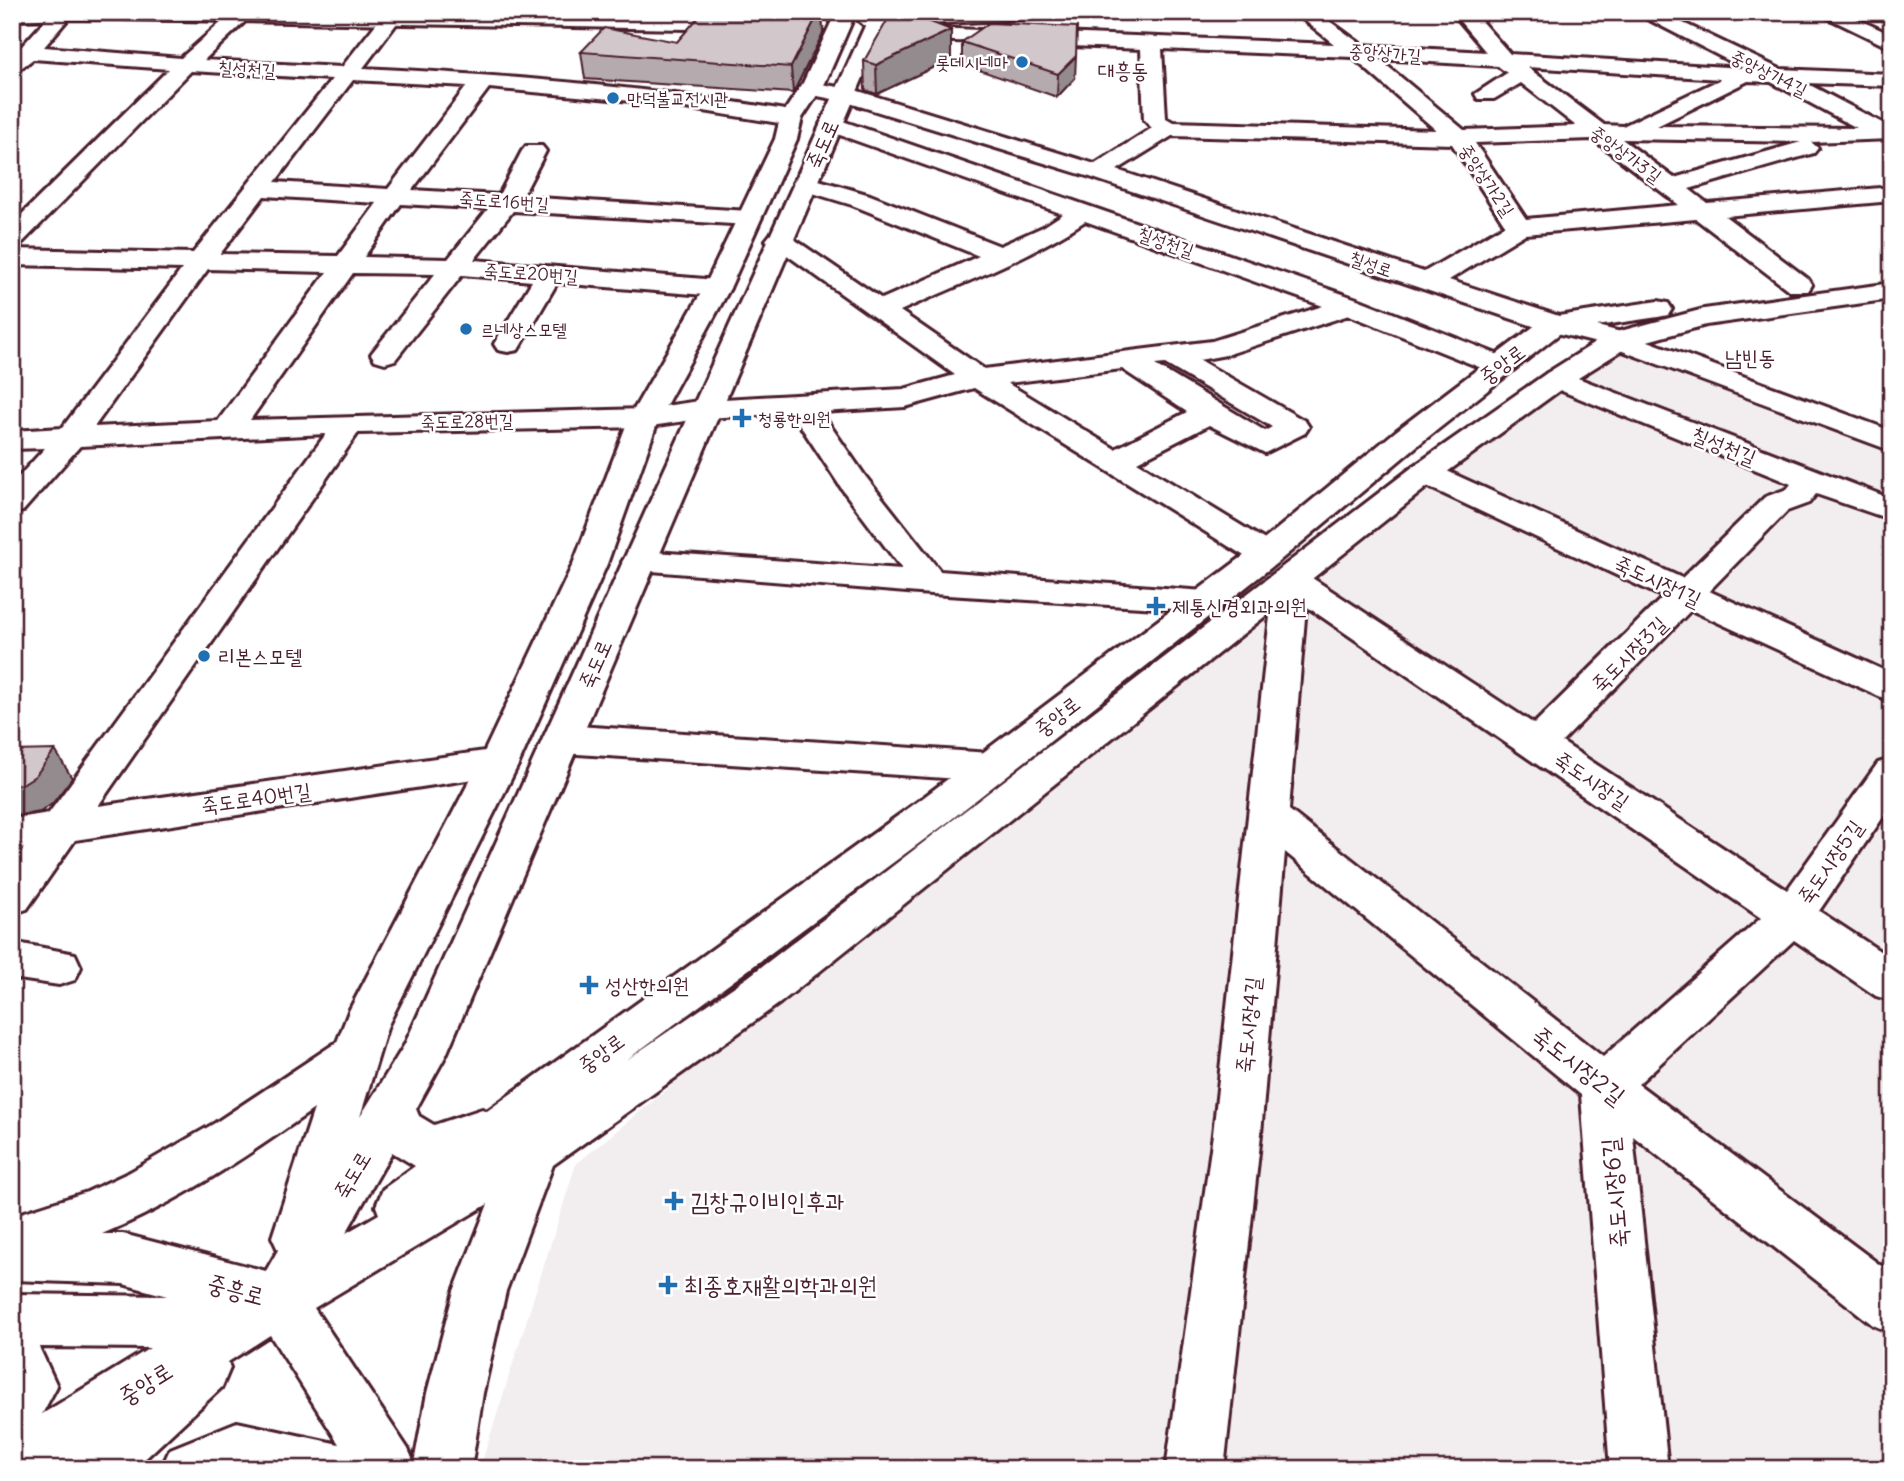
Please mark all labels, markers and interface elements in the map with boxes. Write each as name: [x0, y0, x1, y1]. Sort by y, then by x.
street label: 중앙상가길: [1348, 39, 1422, 67]
street label: 중앙상가4길: [1727, 45, 1812, 102]
place label: 롯데시네마: [936, 51, 1009, 74]
marker: 롯데시네마: [1014, 54, 1030, 70]
street label: 칠성천길: [217, 56, 277, 82]
district label: 대흥동: [1098, 57, 1148, 84]
place label: 만덕불교전시관: [627, 87, 728, 110]
marker: 만덕불교전시관: [605, 90, 621, 106]
street label: 죽도로: [799, 115, 845, 173]
street label: 중앙상가3길: [1586, 120, 1667, 188]
street label: 중앙상가2길: [1454, 139, 1520, 221]
street label: 죽도로16번길: [458, 186, 550, 216]
street label: 칠성천길: [1135, 222, 1198, 262]
street label: 칠성로: [1347, 246, 1395, 282]
street label: 죽도로20번길: [483, 258, 579, 288]
place label: 르네상스모텔: [480, 318, 567, 341]
marker: 르네상스모텔: [458, 321, 474, 337]
street label: 중앙로: [1474, 338, 1530, 390]
district label: 남빈동: [1725, 344, 1775, 371]
place label: 청룡한의원: [758, 407, 830, 430]
marker: 청룡한의원: [732, 408, 752, 428]
street label: 죽도로28번길: [420, 409, 514, 433]
street label: 칠성천길: [1688, 421, 1760, 471]
street label: 죽도시장1길: [1610, 549, 1706, 613]
place label: 제통신경외과의원: [1172, 593, 1307, 620]
marker: 제통신경외과의원: [1146, 596, 1166, 616]
street label: 죽도시장3길: [1585, 610, 1673, 698]
street label: 죽도로: [572, 635, 618, 693]
place label: 리본스모텔: [218, 643, 303, 670]
marker: 리본스모텔: [196, 648, 212, 664]
street label: 중앙로: [1029, 690, 1085, 742]
street label: 죽도시장길: [1549, 745, 1635, 815]
street label: 죽도로40번길: [199, 777, 313, 819]
street label: 죽도시장5길: [1791, 815, 1869, 909]
place label: 성산한의원: [605, 972, 690, 999]
marker: 성산한의원: [579, 975, 599, 995]
street label: 죽도시장4길: [1230, 975, 1266, 1074]
street label: 죽도시장2길: [1527, 1019, 1631, 1111]
street label: 중앙로: [573, 1027, 629, 1079]
street label: 죽도시장6길: [1594, 1137, 1634, 1249]
street label: 죽도로: [327, 1146, 377, 1204]
place label: 김창규이비인후과: [690, 1186, 845, 1216]
marker: 김창규이비인후과: [664, 1191, 684, 1211]
street label: 중흥로: [204, 1267, 268, 1311]
place label: 최종호재활의학과의원: [684, 1270, 877, 1300]
marker: 최종호재활의학과의원: [658, 1275, 678, 1295]
street label: 중앙로: [112, 1355, 178, 1411]

